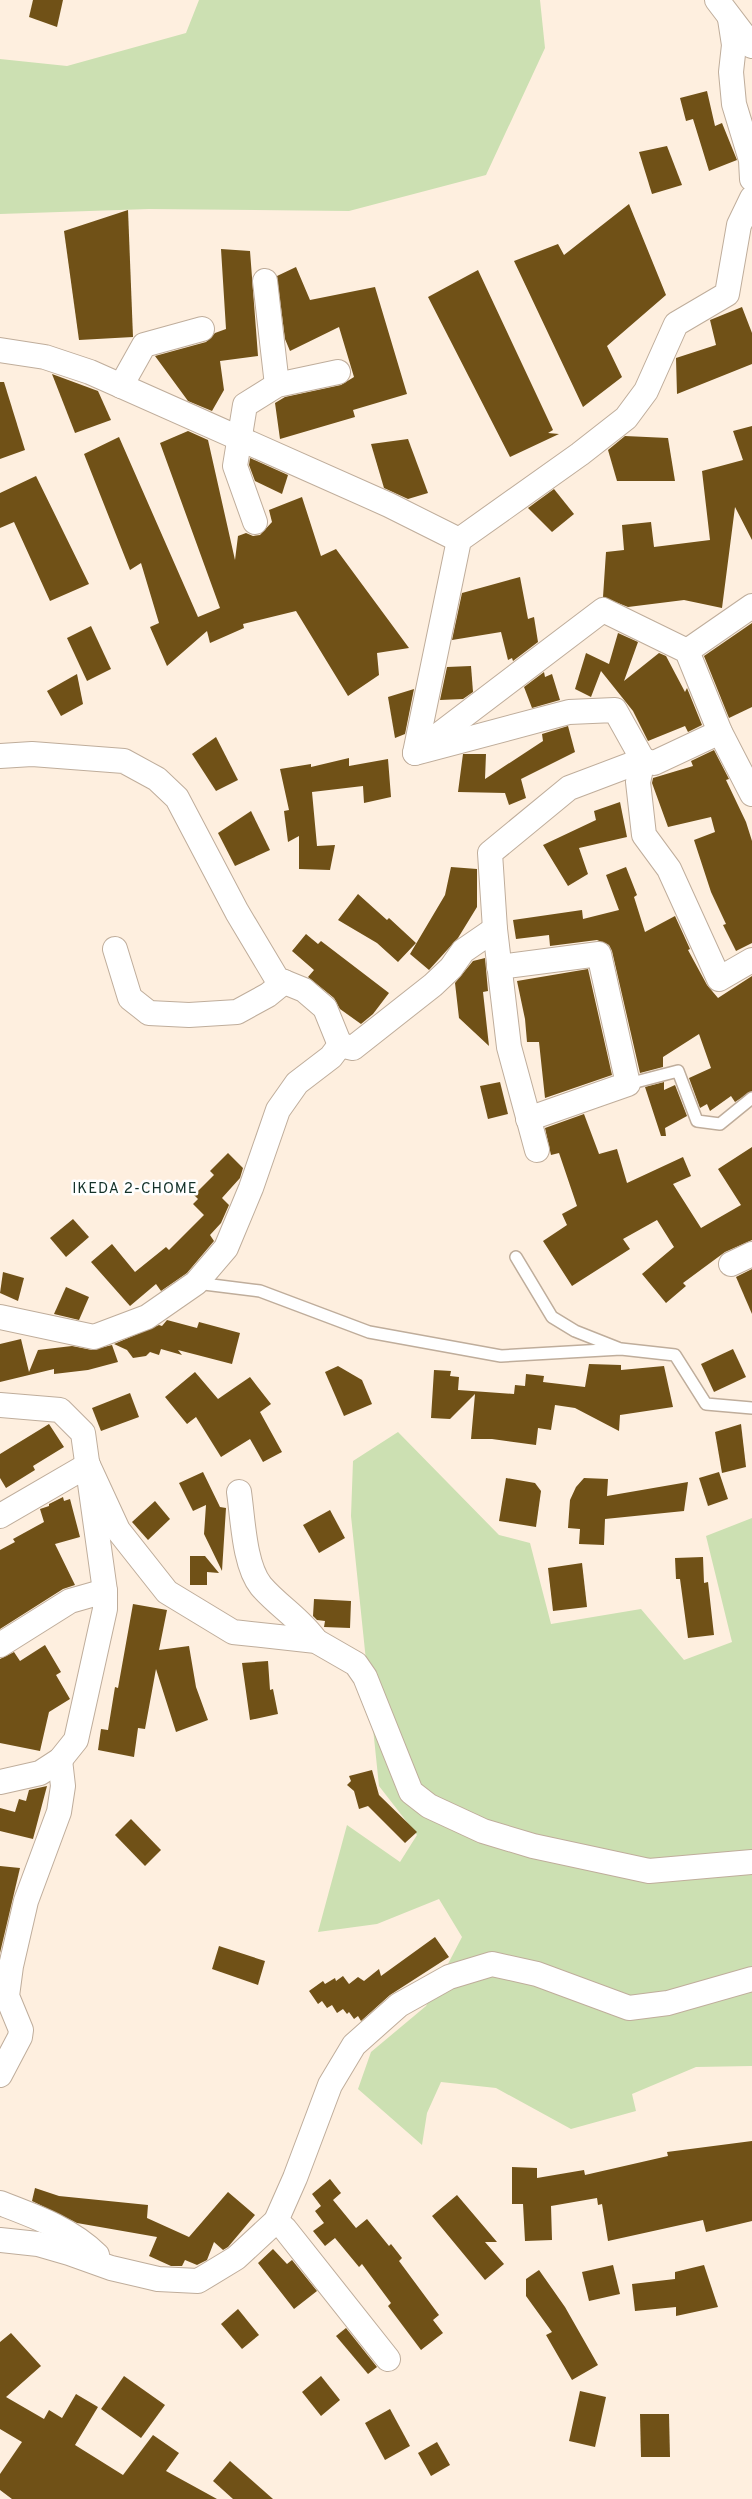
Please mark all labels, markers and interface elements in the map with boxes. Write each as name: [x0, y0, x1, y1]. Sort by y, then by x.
district label: IKEDA 2-CHOME: [72, 1180, 198, 1199]

